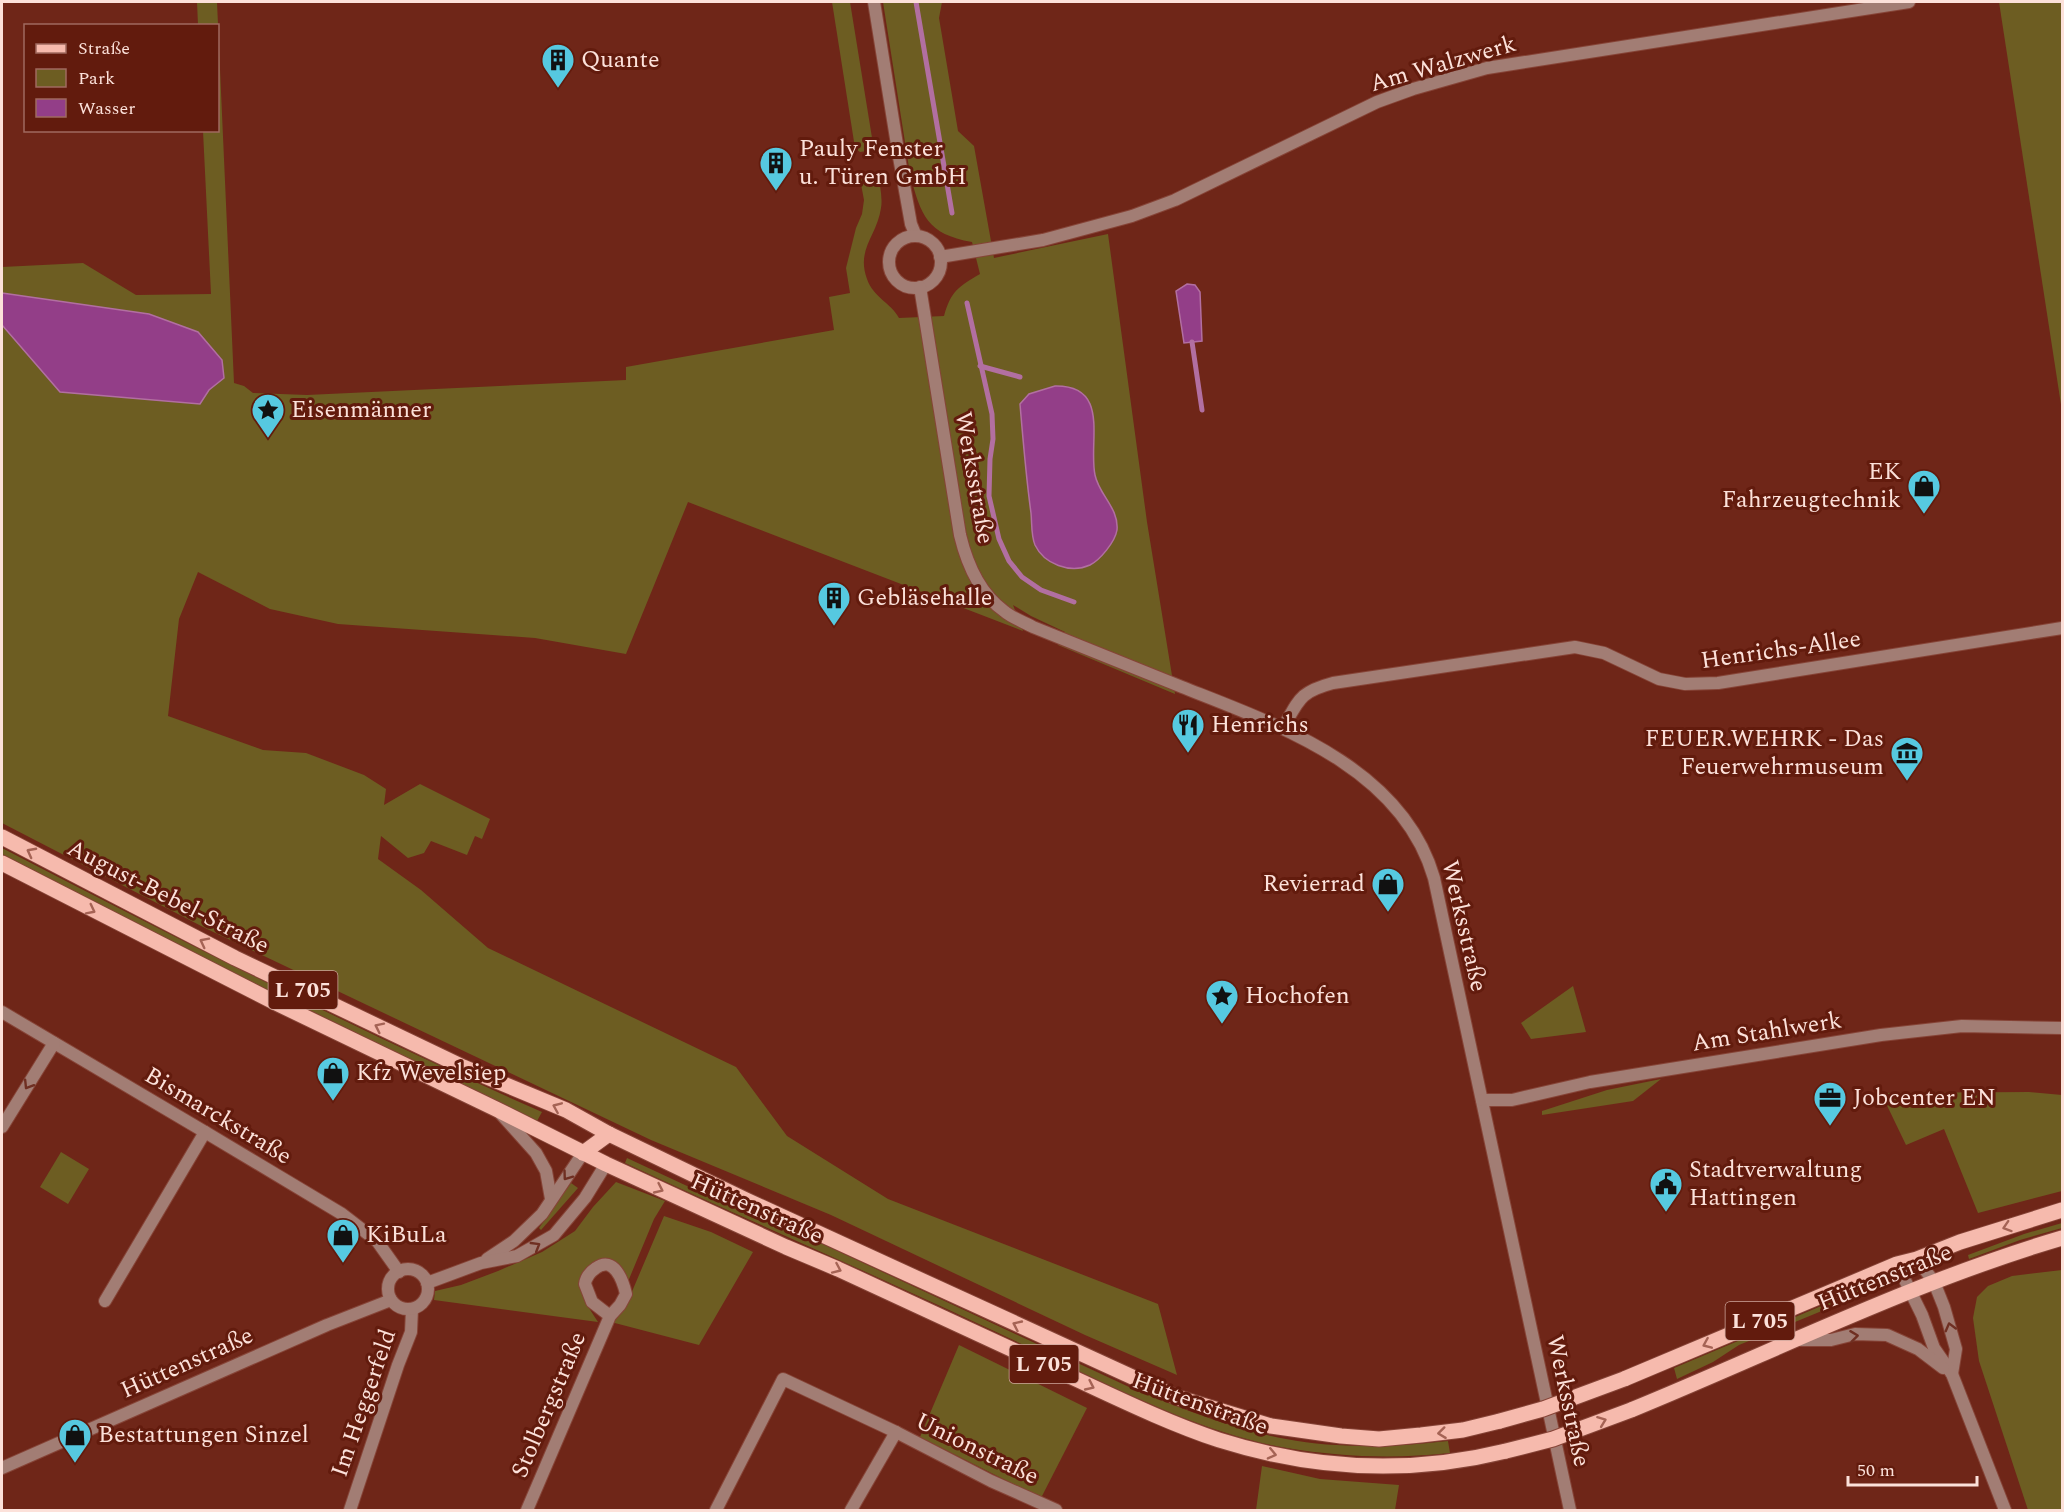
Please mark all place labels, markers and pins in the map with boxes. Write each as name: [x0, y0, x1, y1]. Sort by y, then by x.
building icon: Quante: [540, 42, 576, 89]
place label: Quante: [581, 42, 660, 78]
place label: Pauly Fenster u. Türen GmbH: [799, 131, 967, 195]
building icon: Pauly Fenster u. Türen GmbH: [758, 145, 794, 192]
place icon: Eisenmänner: [250, 392, 286, 439]
place label: Eisenmänner: [291, 392, 431, 428]
place label: EK Fahrzeugtechnik: [1722, 454, 1901, 518]
shop icon: EK Fahrzeugtechnik: [1906, 468, 1942, 515]
building icon: Gebläsehalle: [816, 580, 852, 627]
place label: Gebläsehalle: [857, 580, 992, 616]
restaurant icon: Henrichs: [1170, 707, 1206, 754]
place label: Henrichs: [1211, 707, 1309, 743]
place label: FEUER.WEHRK - Das Feuerwehrmuseum: [1645, 721, 1884, 785]
museum icon: FEUER.WEHRK - Das Feuerwehrmuseum: [1889, 735, 1925, 782]
place label: Revierrad: [1262, 866, 1365, 902]
shop icon: Revierrad: [1370, 866, 1406, 913]
place icon: Hochofen: [1204, 978, 1240, 1025]
place label: Hochofen: [1245, 978, 1350, 1014]
shop icon: Kfz Wevelsiep: [315, 1055, 351, 1102]
place label: Kfz Wevelsiep: [356, 1055, 506, 1091]
office icon: Jobcenter EN: [1812, 1080, 1848, 1127]
place label: Jobcenter EN: [1853, 1080, 1996, 1116]
place label: Stadtverwaltung Hattingen: [1689, 1152, 1862, 1216]
public building icon: Stadtverwaltung Hattingen: [1648, 1166, 1684, 1213]
shop icon: KiBuLa: [325, 1217, 361, 1264]
place label: KiBuLa: [366, 1217, 447, 1253]
shop icon: Bestattungen Sinzel: [57, 1417, 93, 1464]
place label: Bestattungen Sinzel: [98, 1417, 309, 1453]

